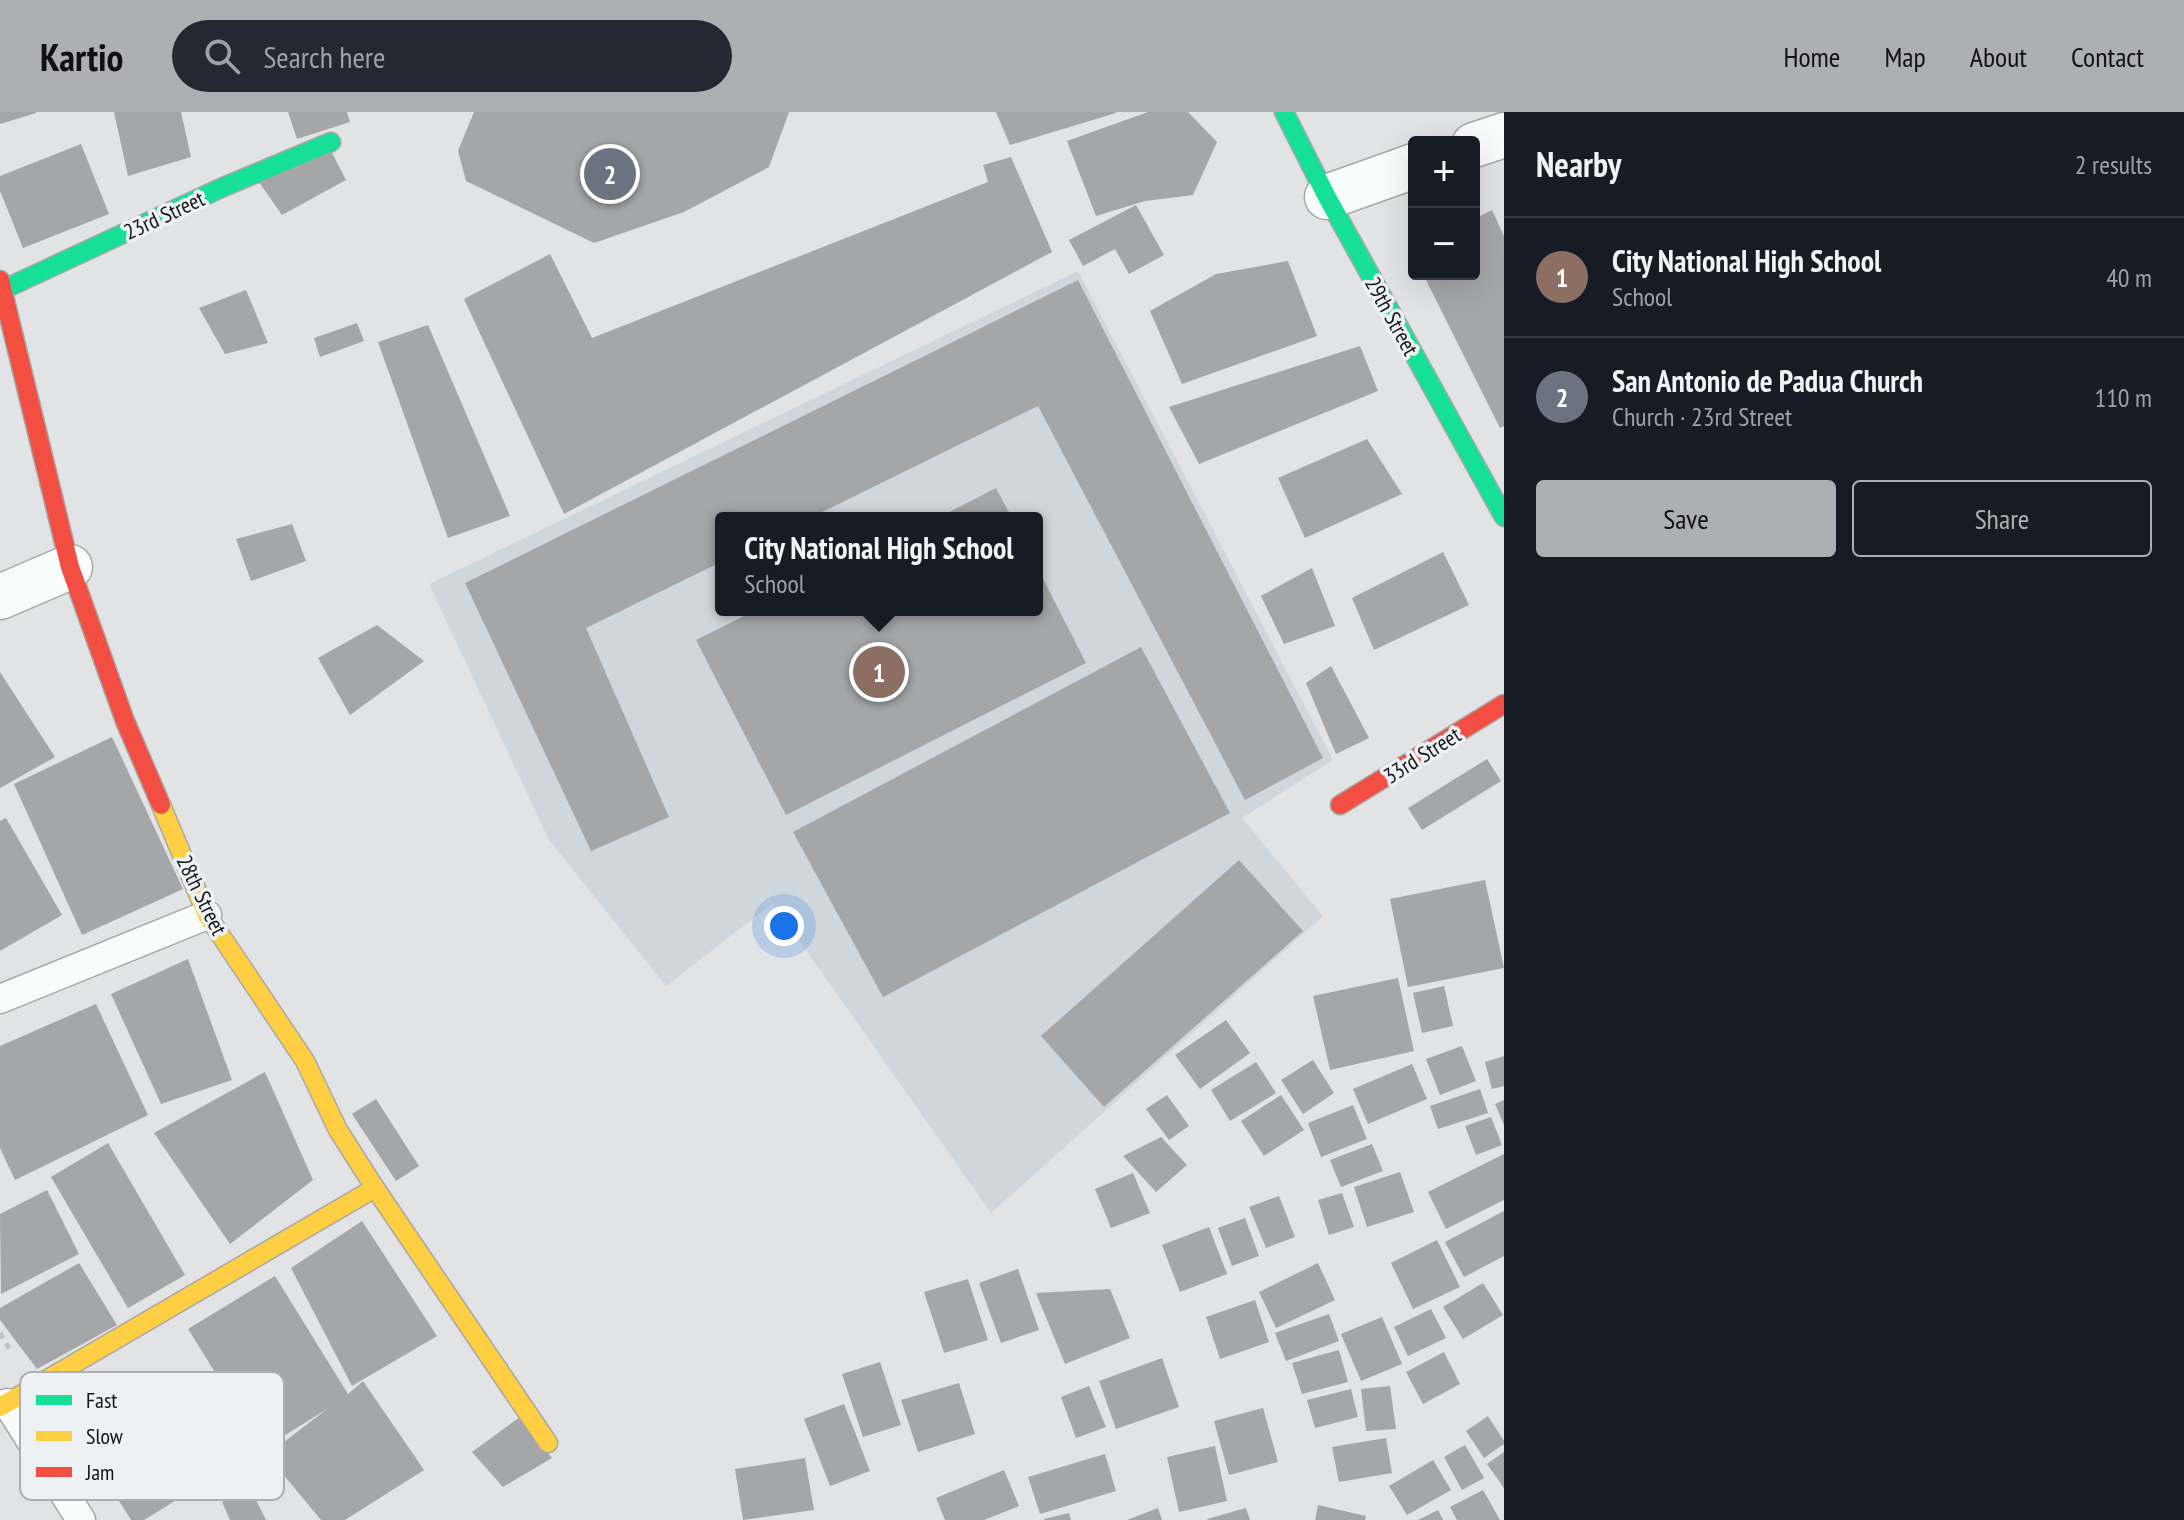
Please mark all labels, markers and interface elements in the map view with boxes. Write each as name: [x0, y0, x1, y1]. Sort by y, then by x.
search box: [172, 20, 732, 92]
text: Kartio: [40, 32, 124, 81]
icon: search: [200, 34, 244, 78]
text: Search here: [264, 37, 385, 76]
text: Home: [1784, 38, 1840, 75]
text: Map: [1884, 38, 1926, 75]
text: About: [1970, 38, 2027, 75]
text: Contact: [2071, 38, 2144, 75]
map controls: [1408, 136, 1480, 280]
button: +: [1408, 136, 1480, 208]
text: Nearby: [1536, 142, 1621, 186]
pin: 2: [584, 144, 636, 204]
text: 2 results: [2075, 148, 2152, 181]
street label: 23rd Street: [119, 184, 209, 246]
button: −: [1408, 208, 1480, 280]
text: City National High School: [1612, 241, 1881, 280]
text: 1: [1556, 261, 1568, 294]
text: 40 m: [2106, 261, 2152, 294]
street label: 29th Street: [1359, 272, 1425, 360]
text: School: [1612, 280, 1672, 313]
text: San Antonio de Padua Church: [1612, 361, 1923, 400]
text: 2: [1556, 381, 1568, 414]
text: 110 m: [2094, 381, 2152, 414]
text: Church · 23rd Street: [1612, 400, 1792, 433]
button: Save: [1536, 480, 1836, 557]
button: Share: [1852, 480, 2152, 557]
popup: [715, 512, 1043, 616]
text: City National High School: [744, 528, 1014, 567]
text: School: [744, 567, 805, 600]
pin: 1: [853, 642, 905, 702]
street label: 33rd Street: [1378, 720, 1466, 790]
street label: 28th Street: [171, 850, 233, 940]
your location: [764, 906, 804, 946]
legend: [20, 1372, 284, 1500]
text: Fast: [86, 1386, 117, 1414]
text: Slow: [86, 1422, 123, 1450]
text: Jam: [85, 1458, 114, 1486]

